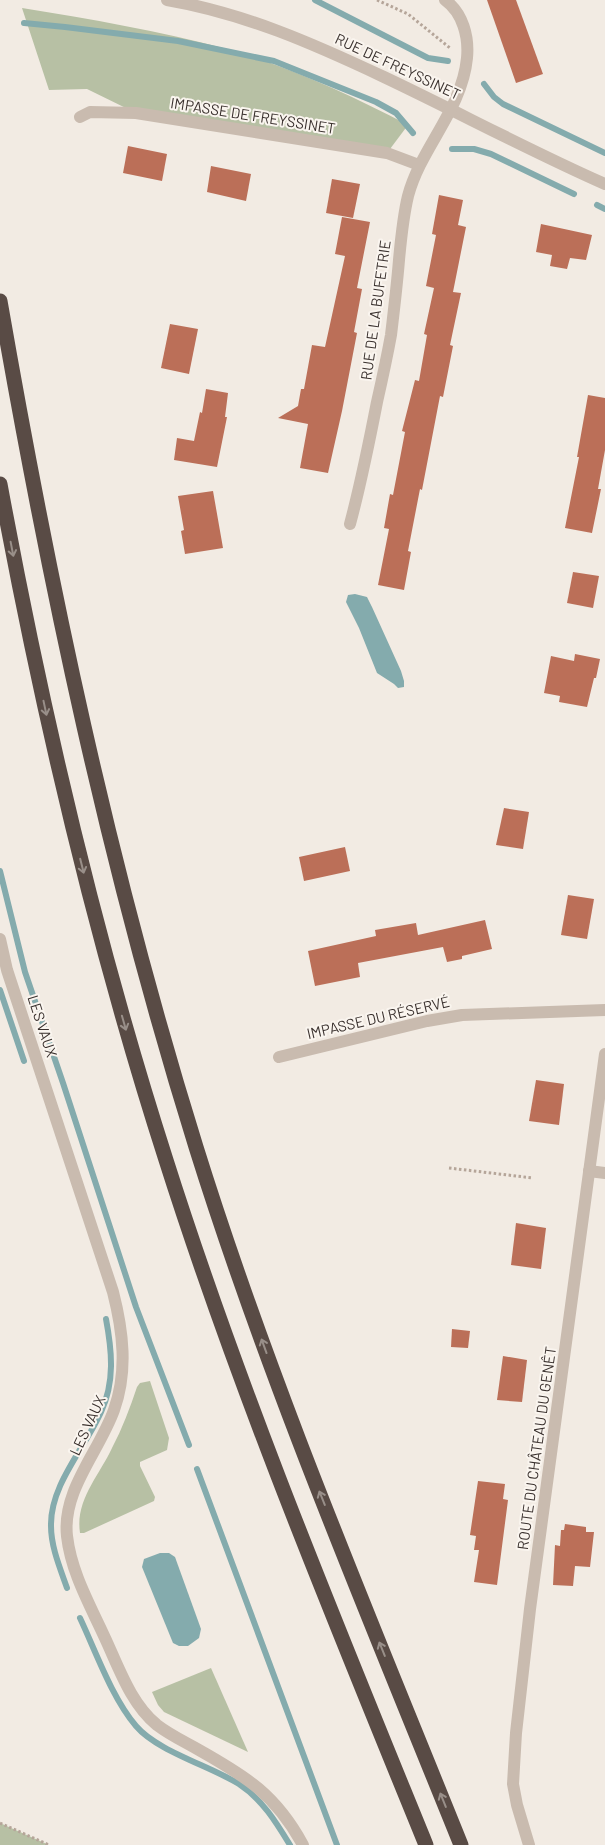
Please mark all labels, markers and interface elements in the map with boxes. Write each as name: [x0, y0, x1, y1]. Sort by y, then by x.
street label: RUE DE FREYSSINET: [332, 29, 464, 103]
street label: IMPASSE DE FREYSSINET: [169, 93, 337, 137]
street label: RUE DE LA BUFETRIE: [356, 239, 394, 381]
one-way arrow: [8, 541, 17, 557]
one-way arrow: [41, 700, 50, 716]
one-way arrow: [78, 858, 88, 874]
street label: IMPASSE DU RÉSERVÉ: [305, 992, 451, 1042]
street label: LES VAUX: [24, 993, 62, 1060]
one-way arrow: [120, 1015, 130, 1031]
one-way arrow: [259, 1339, 268, 1354]
street label: ROUTE DU CHÂTEAU DU GENÊT: [513, 1345, 559, 1551]
street label: LES VAUX: [65, 1392, 109, 1458]
one-way arrow: [316, 1491, 326, 1506]
one-way arrow: [377, 1642, 386, 1657]
one-way arrow: [437, 1793, 447, 1808]

